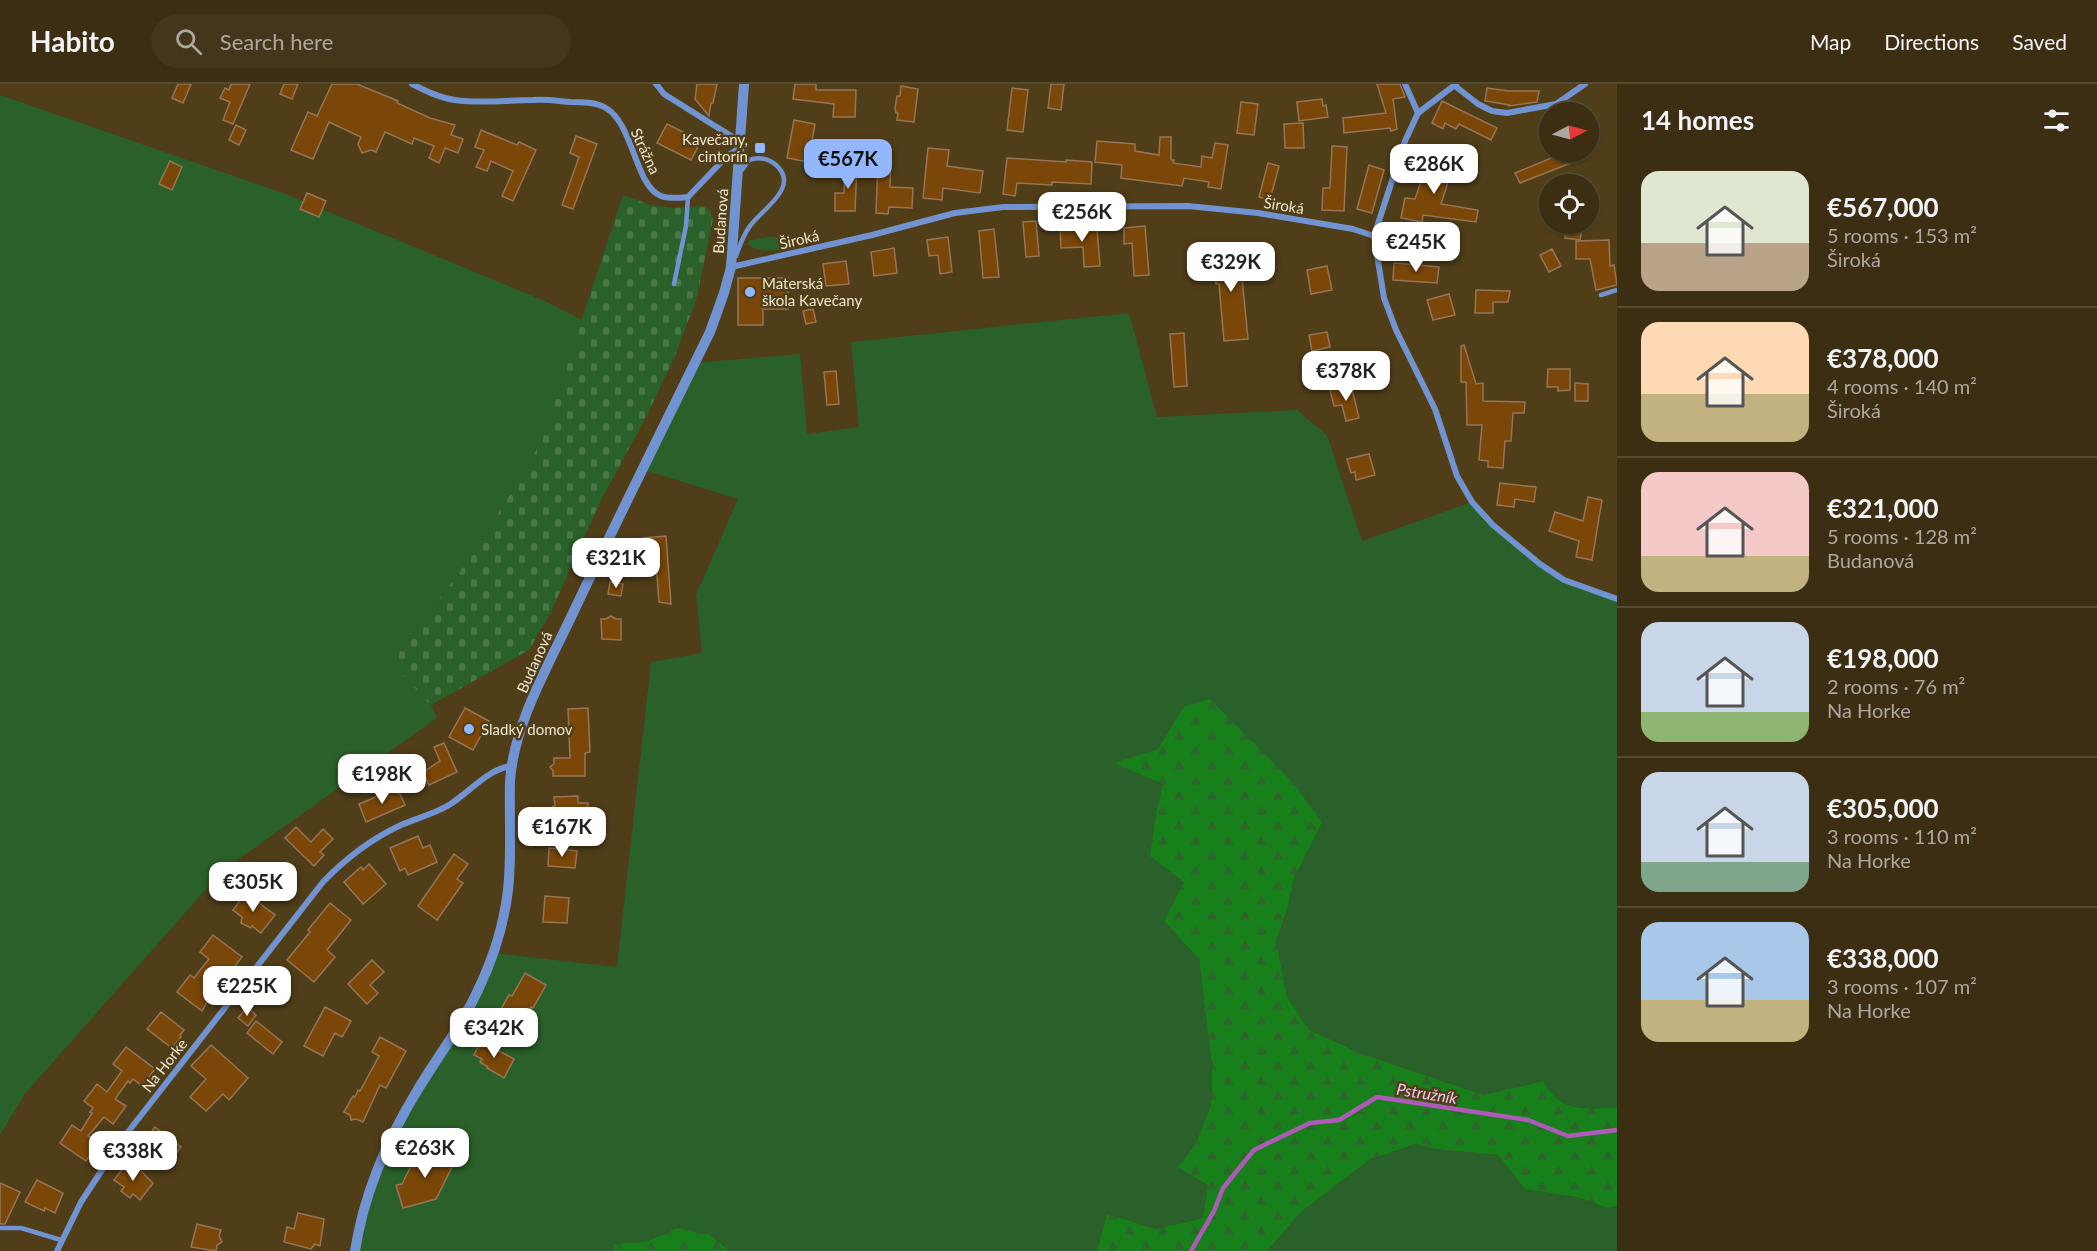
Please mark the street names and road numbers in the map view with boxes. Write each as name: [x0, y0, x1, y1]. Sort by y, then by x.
street label: Strážna: [628, 125, 664, 177]
street label: Budanová: [709, 188, 731, 254]
street label: Široká: [1263, 193, 1305, 217]
street label: Široká: [777, 226, 821, 252]
street label: Budanová: [512, 628, 556, 696]
street label: Na Horke: [138, 1035, 190, 1095]

